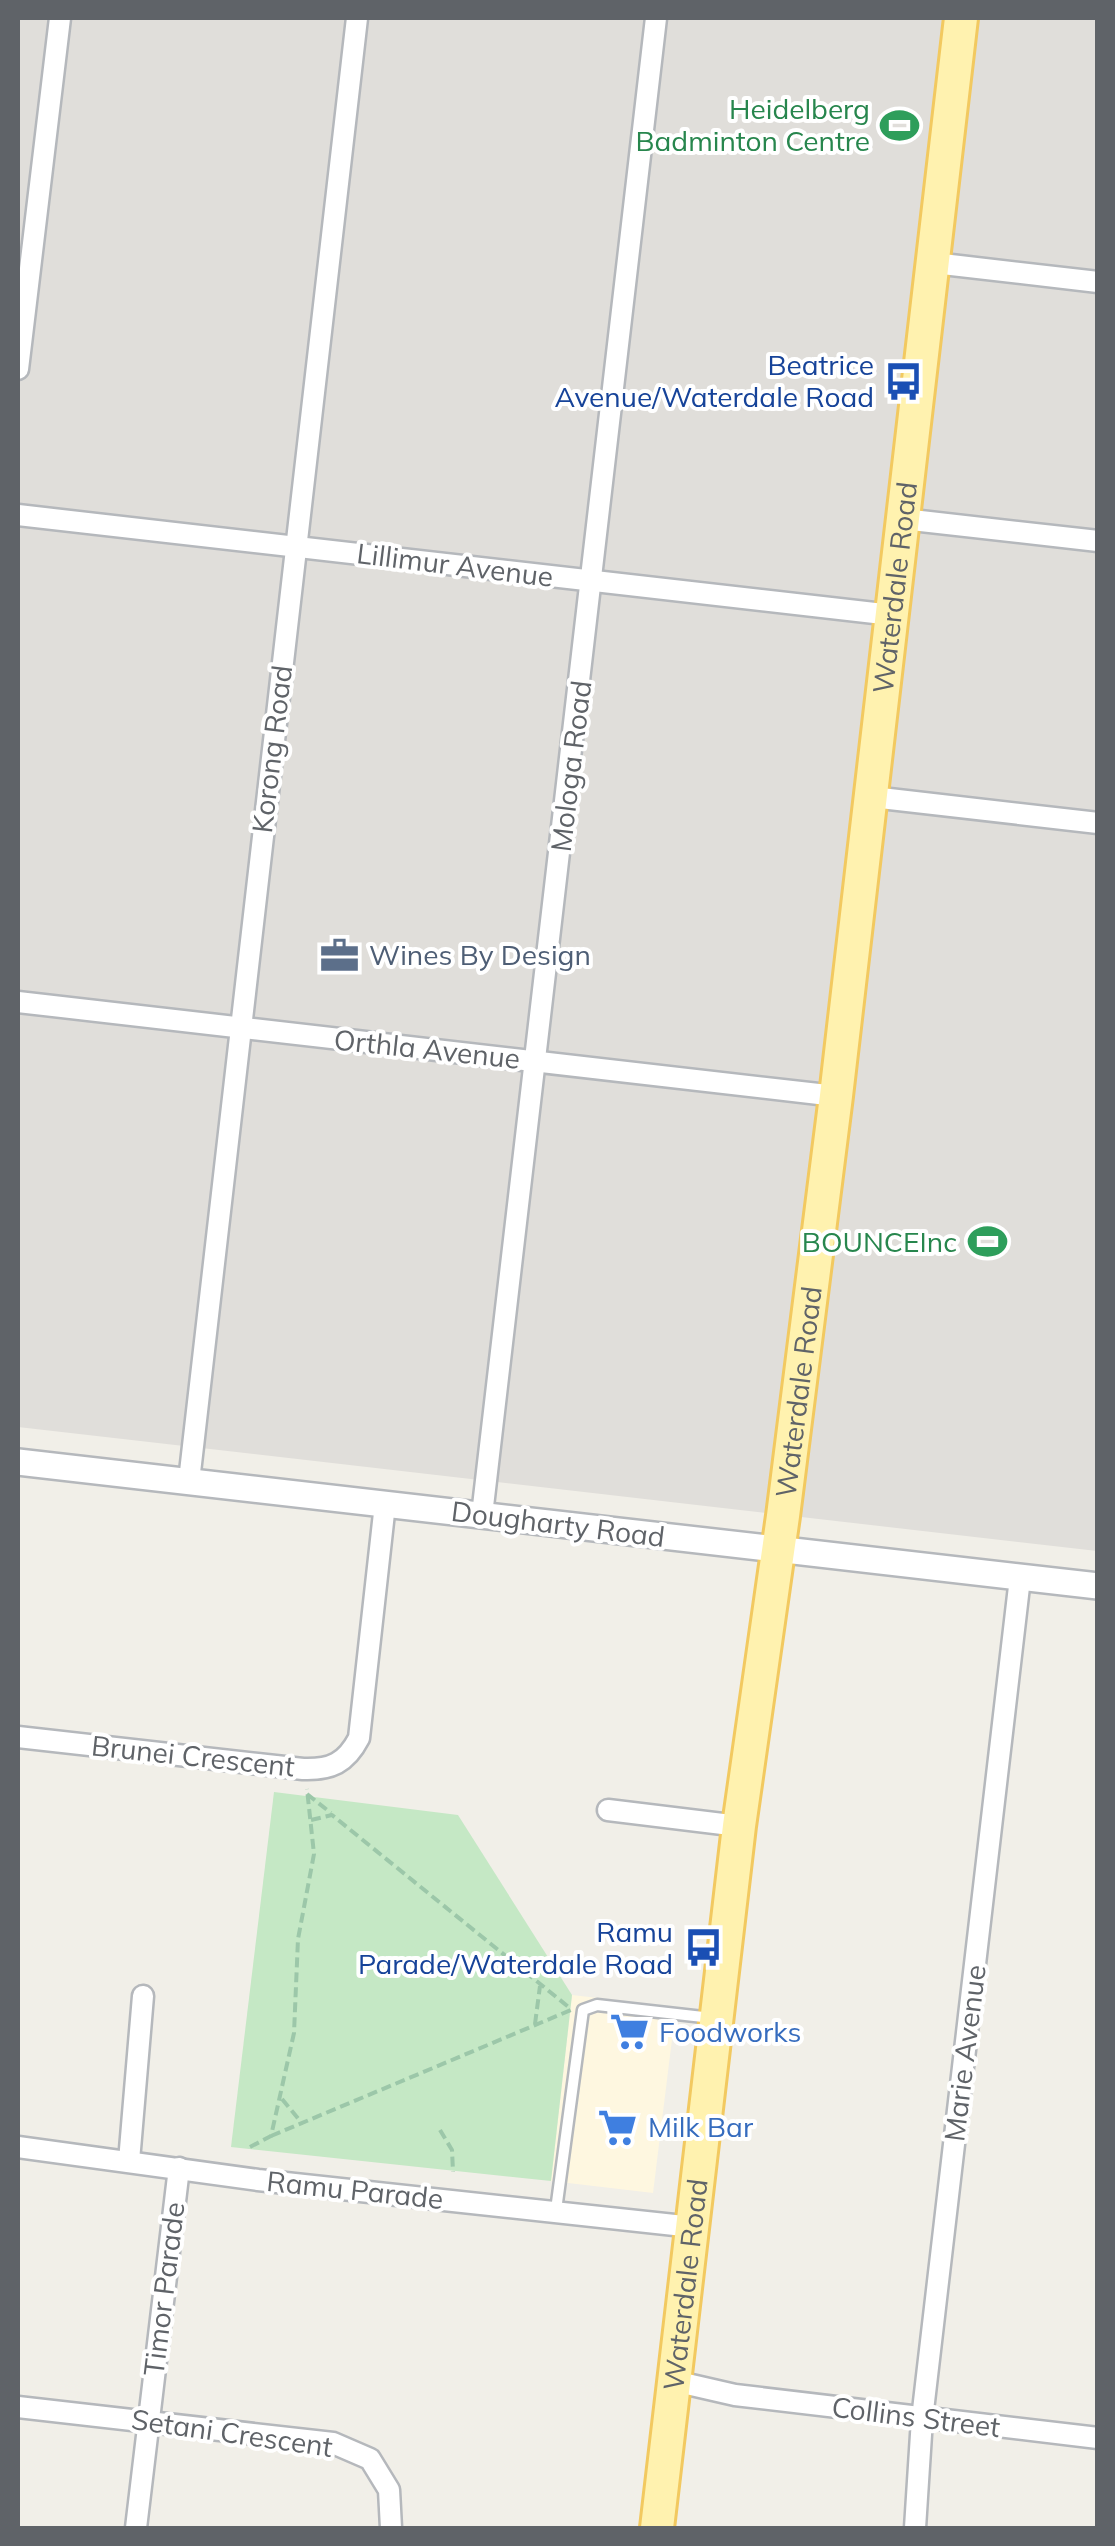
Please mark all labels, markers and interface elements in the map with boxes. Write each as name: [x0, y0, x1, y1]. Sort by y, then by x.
place label: Heidelberg Badminton Centre: [636, 91, 870, 158]
sports icon: Heidelberg Badminton Centre: [879, 104, 921, 146]
place label: Beatrice Avenue/Waterdale Road: [555, 347, 874, 414]
bus stop icon: Beatrice Avenue/Waterdale Road: [883, 360, 925, 402]
street label: Waterdale Road: [865, 480, 924, 695]
street label: Lillimur Avenue: [355, 535, 555, 594]
street label: Korong Road: [244, 663, 299, 835]
street label: Mologa Road: [543, 678, 598, 854]
office icon: Wines By Design: [318, 934, 360, 976]
place label: Wines By Design: [369, 937, 591, 972]
street label: Orthla Avenue: [332, 1021, 522, 1076]
sports icon: BOUNCEInc: [966, 1221, 1008, 1263]
place label: BOUNCEInc: [802, 1224, 957, 1259]
street label: Waterdale Road: [767, 1284, 829, 1500]
street label: Dougharty Road: [449, 1493, 667, 1554]
street label: Brunei Crescent: [90, 1727, 297, 1784]
place label: Ramu Parade/Waterdale Road: [358, 1914, 673, 1981]
bus stop icon: Ramu Parade/Waterdale Road: [682, 1927, 724, 1969]
street label: Marie Avenue: [936, 1963, 993, 2143]
supermarket icon: Foodworks: [608, 2011, 650, 2053]
place label: Foodworks: [659, 2014, 801, 2049]
supermarket icon: Milk Bar: [597, 2106, 639, 2148]
place label: Milk Bar: [648, 2109, 754, 2144]
street label: Ramu Parade: [265, 2163, 445, 2216]
street label: Waterdale Road: [655, 2177, 715, 2392]
street label: Timor Parade: [135, 2200, 192, 2378]
street label: Collins Street: [830, 2389, 1002, 2444]
street label: Setani Crescent: [129, 2401, 335, 2464]

